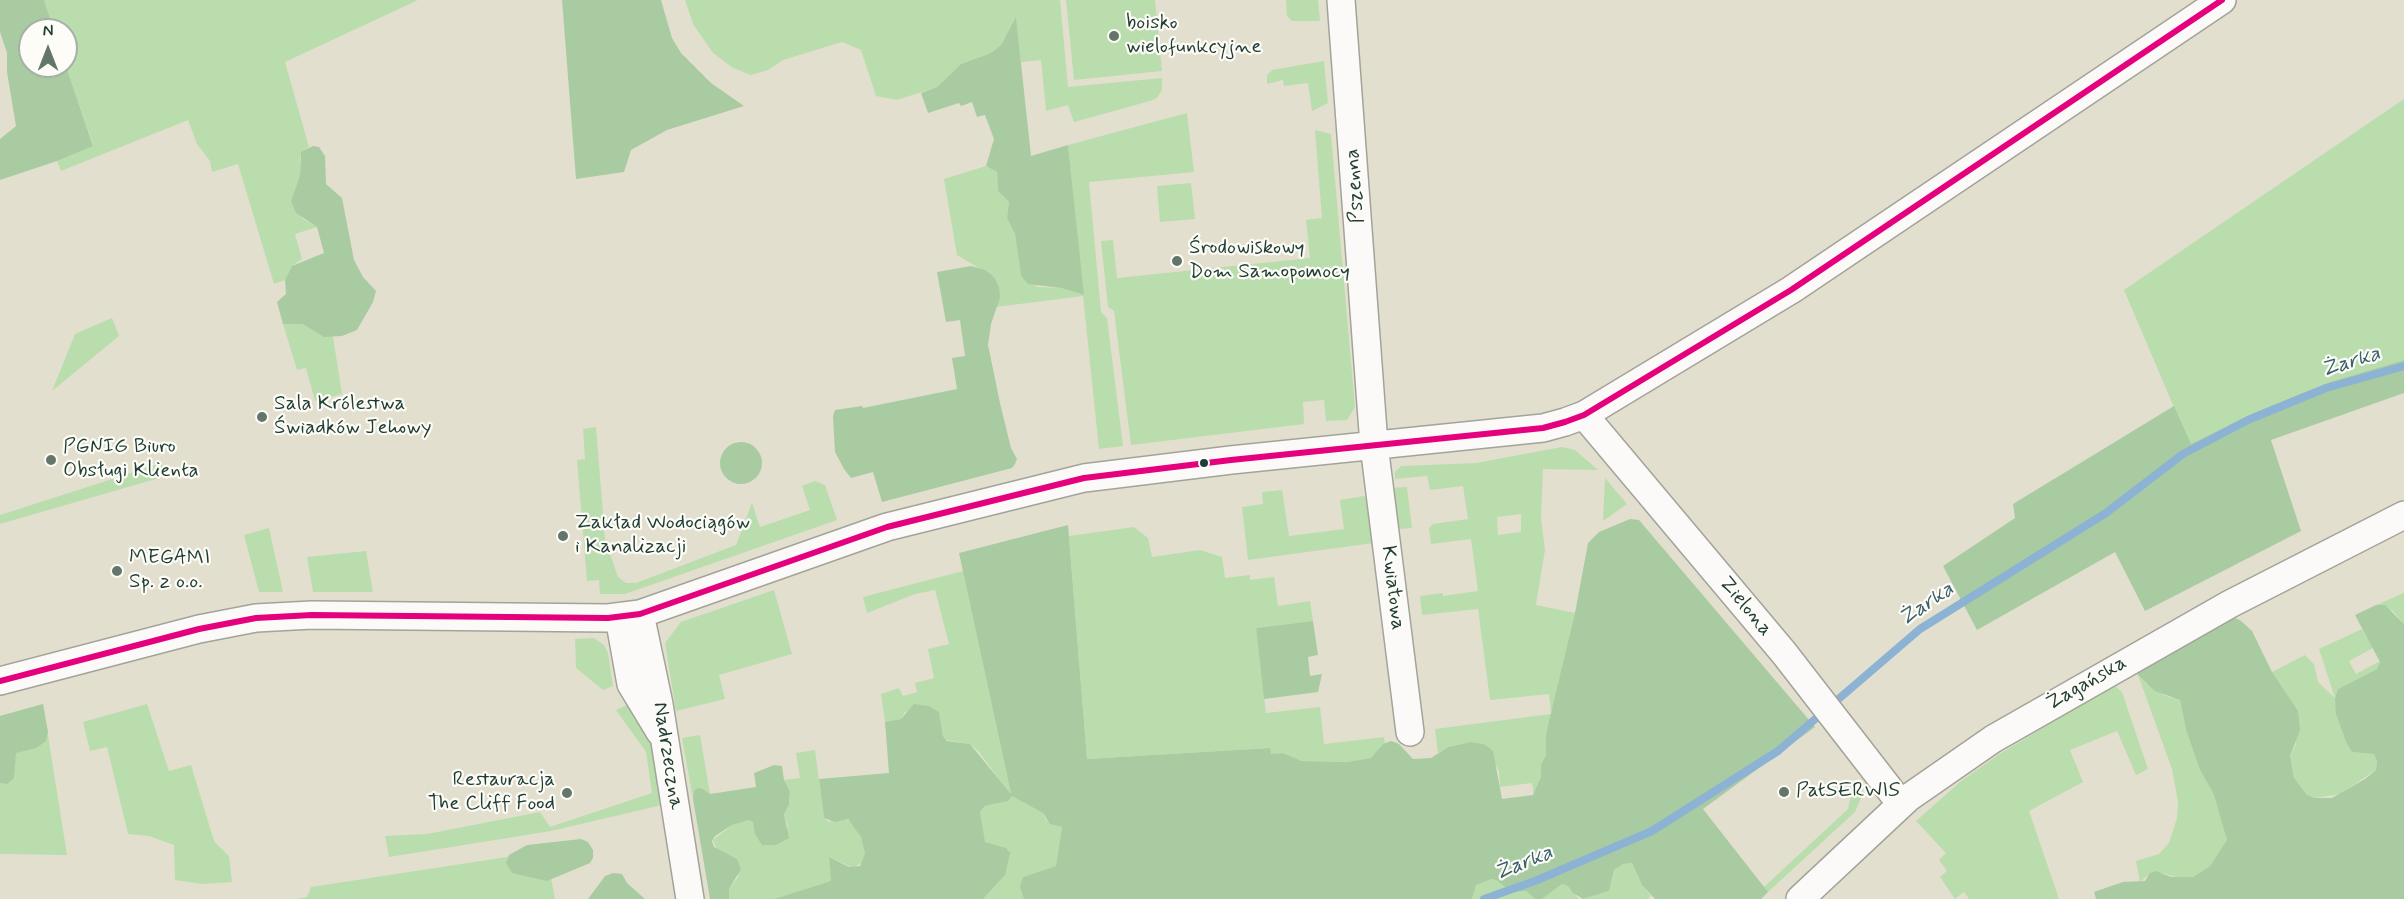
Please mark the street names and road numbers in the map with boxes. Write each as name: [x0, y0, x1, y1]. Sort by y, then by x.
street label: Pszenna: [1341, 148, 1371, 224]
street label: Kwiatowa: [1374, 544, 1410, 632]
street label: Zielona: [1713, 572, 1777, 642]
street label: Żagańska: [2042, 651, 2132, 717]
street label: Nadrzeczna: [646, 700, 688, 812]

